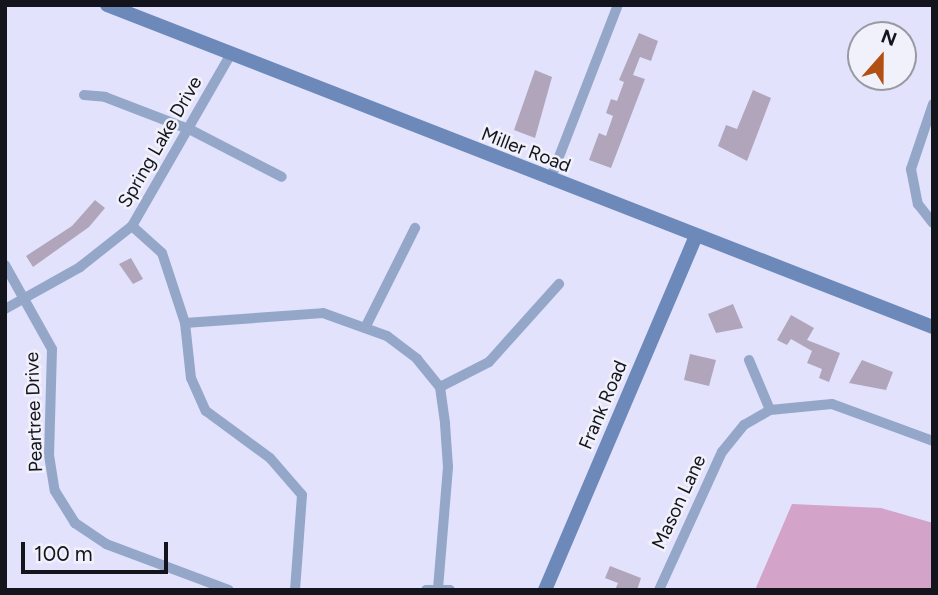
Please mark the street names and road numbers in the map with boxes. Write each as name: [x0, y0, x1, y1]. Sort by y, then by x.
street label: Spring Lake Drive: [113, 72, 207, 212]
street label: Miller Road: [478, 123, 574, 177]
street label: Peartree Drive: [21, 352, 47, 472]
street label: Frank Road: [574, 357, 632, 453]
street label: Mason Lane: [647, 451, 711, 553]

